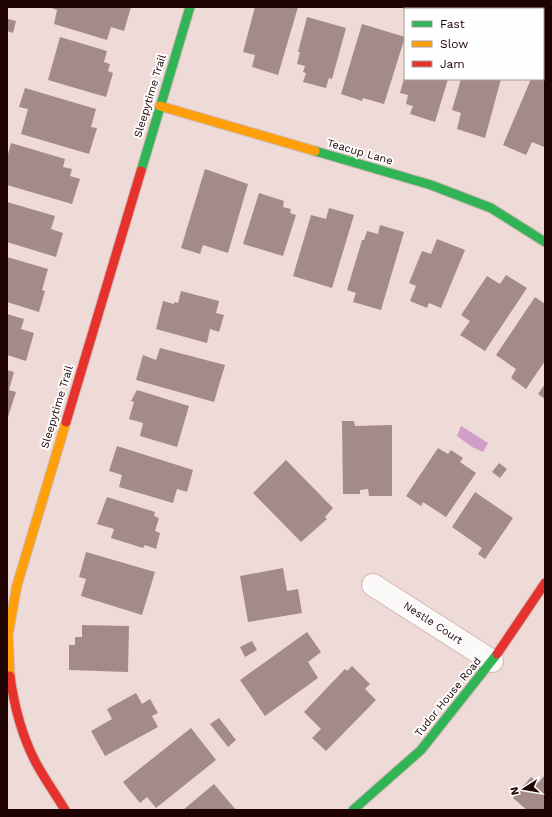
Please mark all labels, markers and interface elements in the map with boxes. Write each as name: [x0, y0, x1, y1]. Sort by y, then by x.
legend: [404, 8, 544, 80]
text: Fast: [440, 17, 465, 31]
text: Slow: [440, 37, 468, 51]
street label: Sleepytime Trail: [131, 52, 169, 139]
text: Jam: [440, 57, 465, 71]
street label: Teacup Lane: [326, 136, 394, 168]
street label: Sleepytime Trail: [38, 363, 76, 450]
street label: Nestle Court: [401, 599, 465, 647]
street label: Tudor House Road: [412, 655, 484, 739]
north arrow: [504, 769, 544, 809]
text: N: [508, 786, 522, 796]

